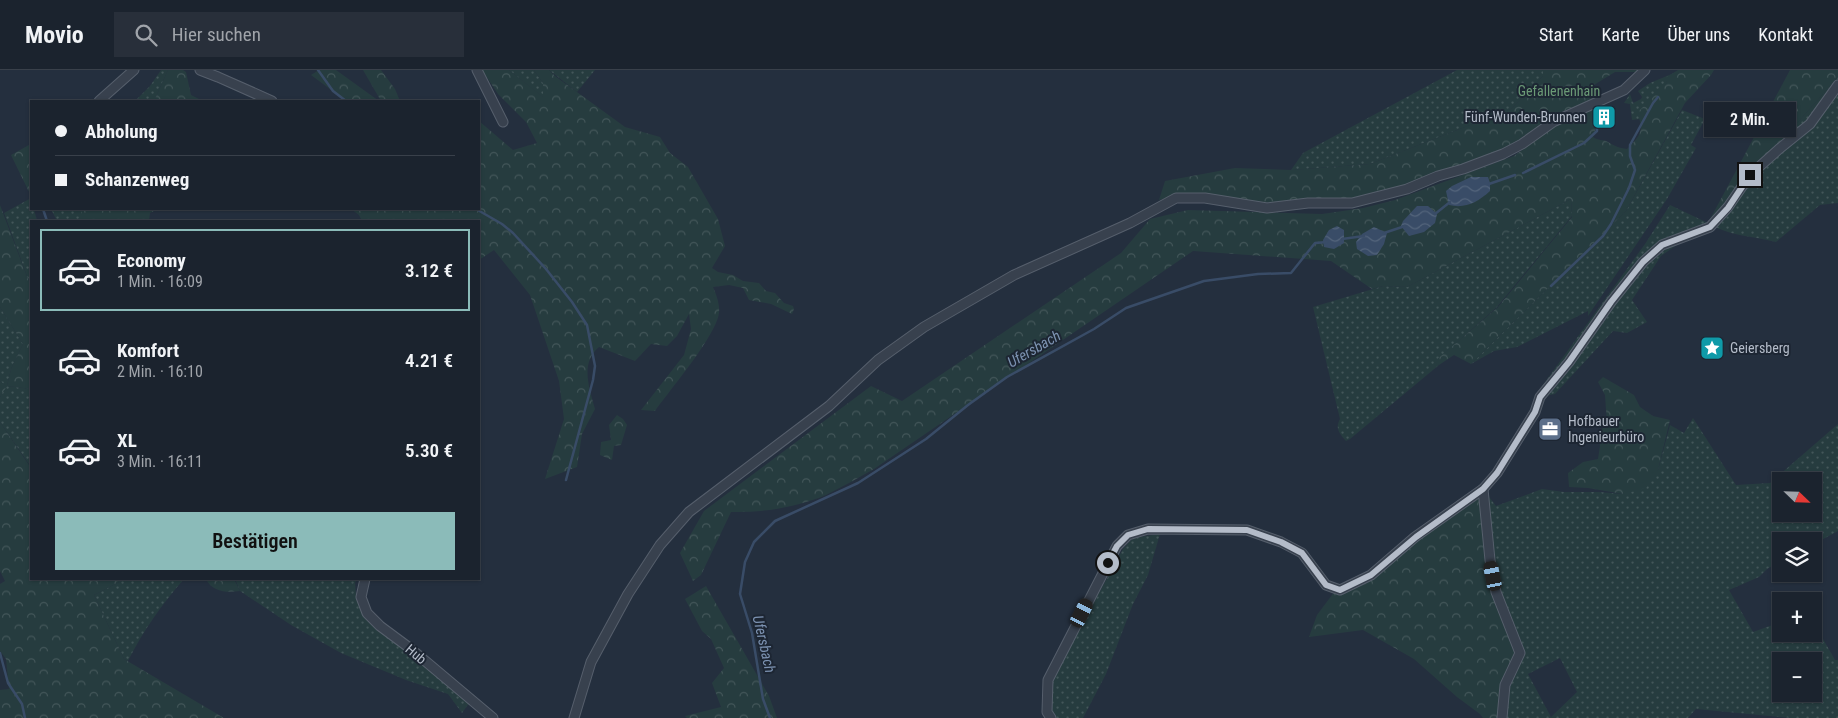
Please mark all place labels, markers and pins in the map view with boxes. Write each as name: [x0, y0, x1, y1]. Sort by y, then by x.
building icon: Fünf-Wunden-Brunnen: [1591, 104, 1617, 130]
place label: Fünf-Wunden-Brunnen: [1465, 109, 1586, 125]
place icon: Geiersberg: [1699, 335, 1725, 361]
place label: Geiersberg: [1730, 340, 1790, 356]
place label: Hofbauer Ingenieurbüro: [1568, 413, 1644, 445]
office icon: Hofbauer Ingenieurbüro: [1537, 416, 1563, 442]

